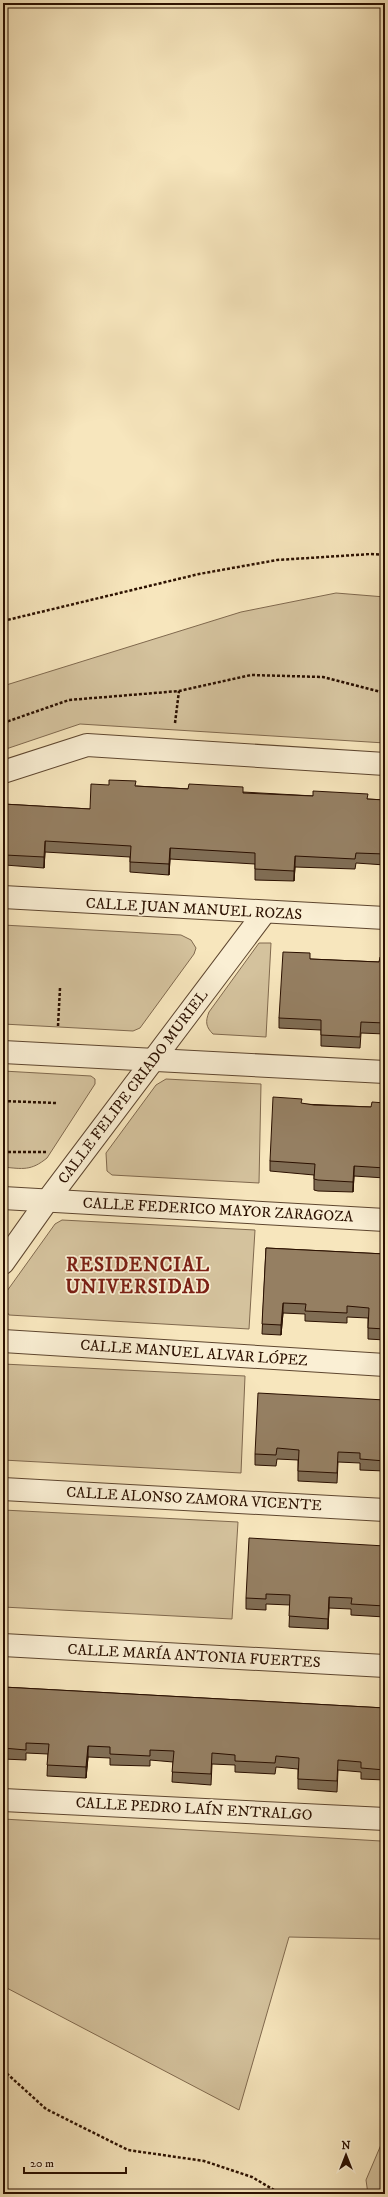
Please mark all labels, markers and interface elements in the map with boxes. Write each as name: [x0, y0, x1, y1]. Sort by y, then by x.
street label: CALLE JUAN MANUEL ROZAS: [85, 894, 303, 924]
street label: CALLE FELIPE CRIADO MURIEL: [54, 986, 212, 1188]
street label: CALLE FEDERICO MAYOR ZARAGOZA: [82, 1193, 354, 1227]
district label: RESIDENCIAL UNIVERSIDAD: [65, 1254, 211, 1299]
street label: CALLE MANUEL ALVAR LÓPEZ: [80, 1336, 309, 1370]
street label: CALLE ALONSO ZAMORA VICENTE: [66, 1483, 323, 1515]
street label: CALLE MARÍA ANTONIA FUERTES: [67, 1639, 321, 1672]
street label: CALLE PEDRO LAÍN ENTRALGO: [75, 1792, 313, 1825]
north arrow: [326, 2135, 366, 2175]
text: N: [341, 2139, 351, 2153]
scale bar: [24, 2149, 126, 2175]
text: 20 m: [30, 2156, 54, 2171]

